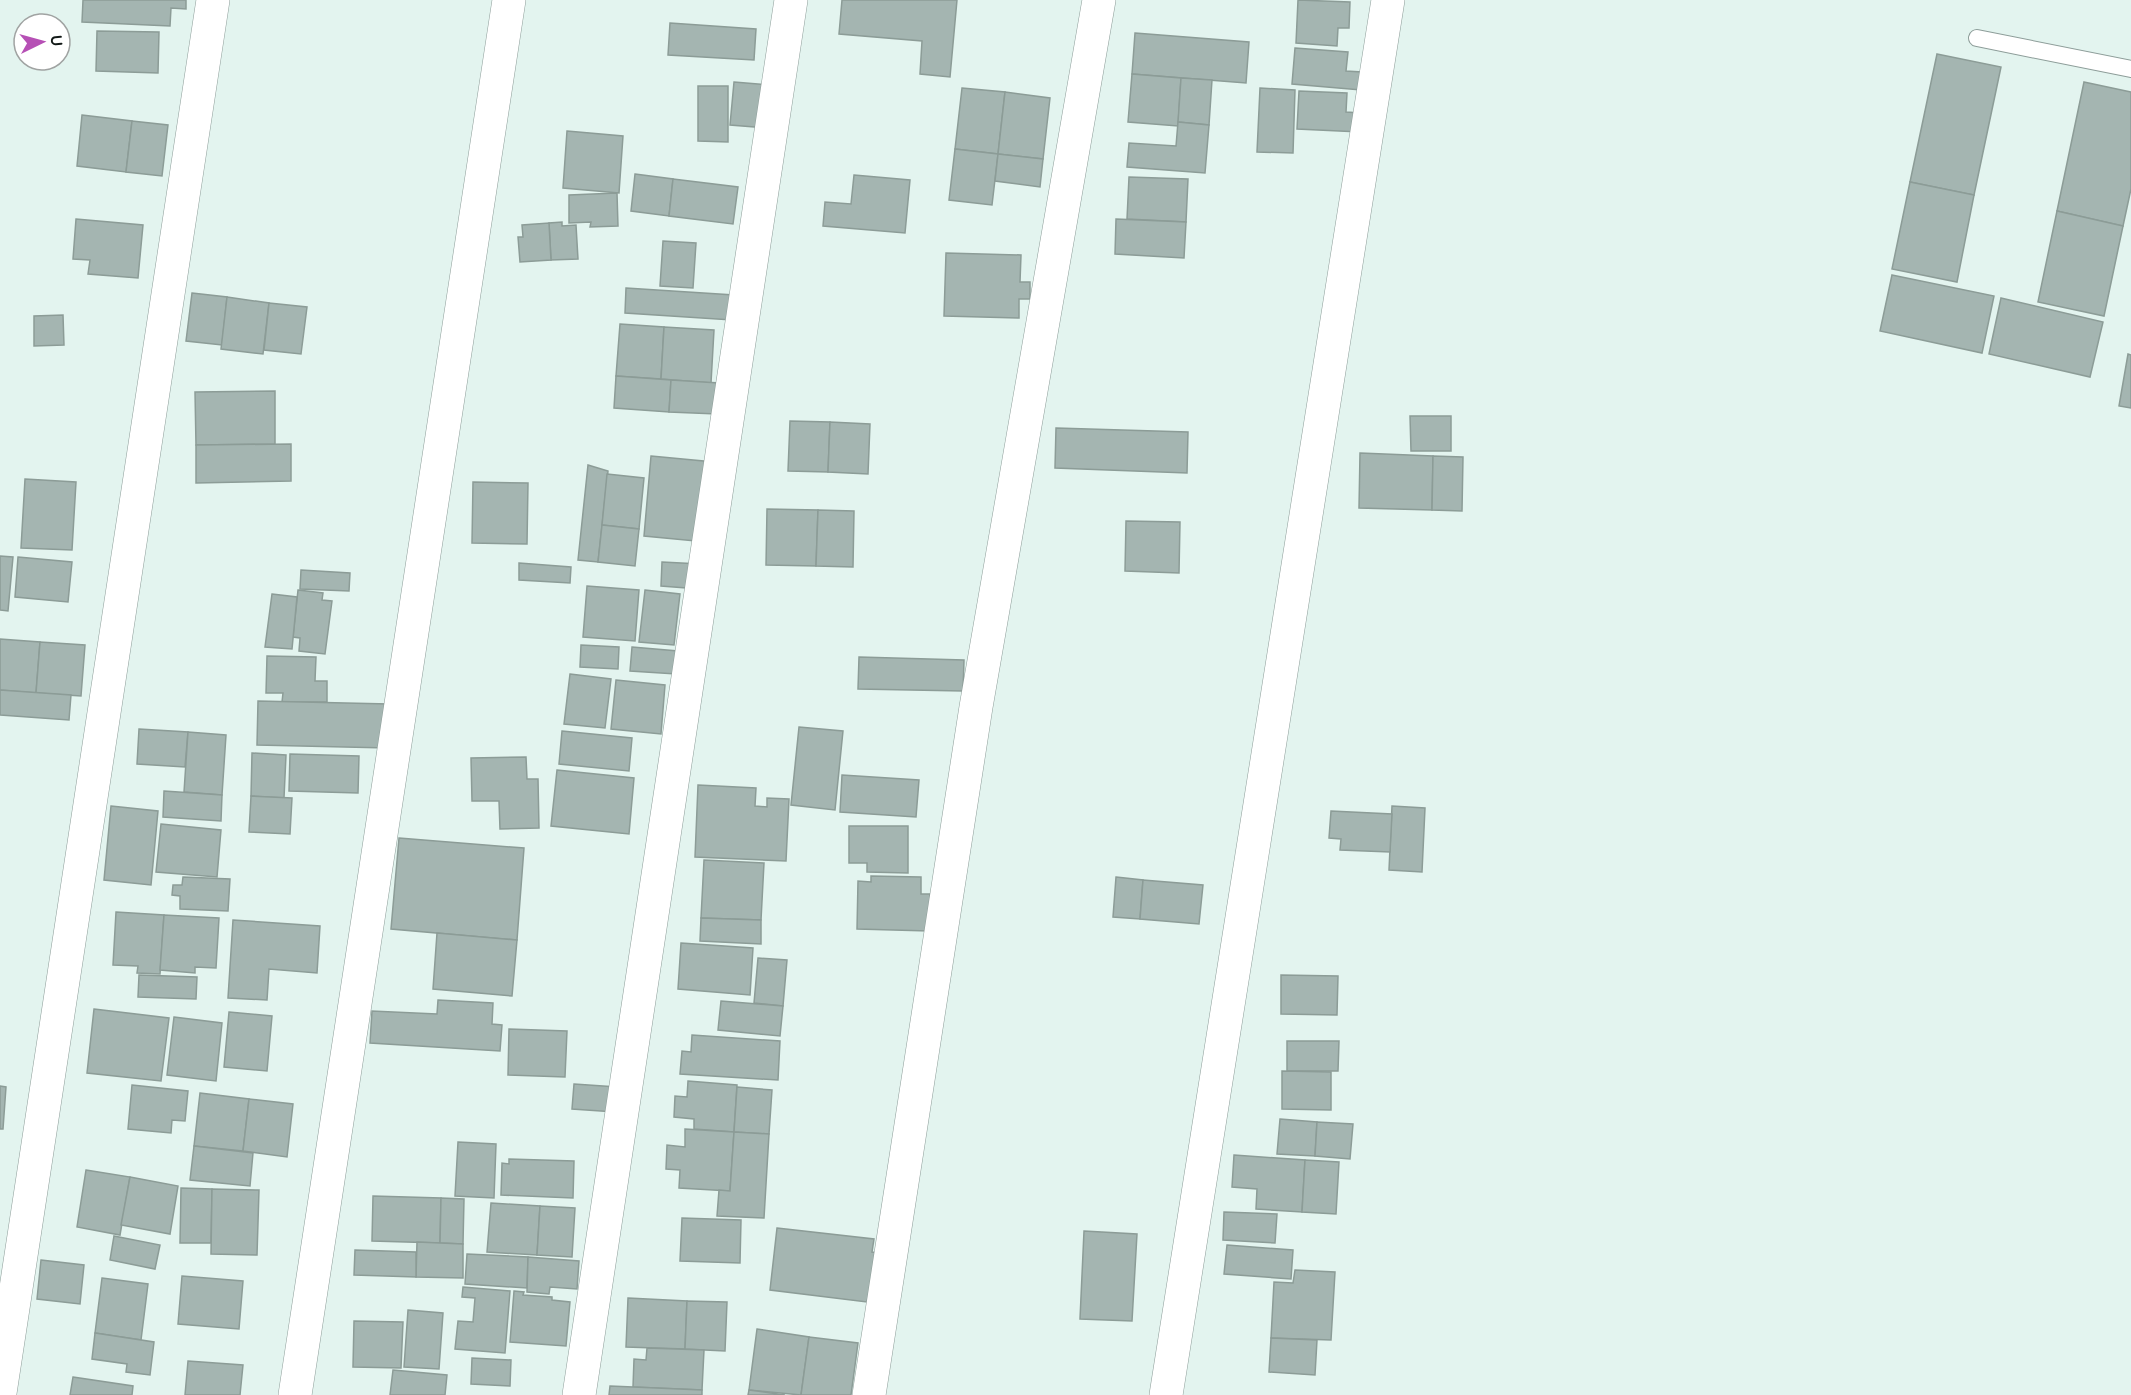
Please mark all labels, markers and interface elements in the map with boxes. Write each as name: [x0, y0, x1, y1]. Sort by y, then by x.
north arrow: [12, 12, 72, 72]
text: U: [46, 34, 67, 47]

